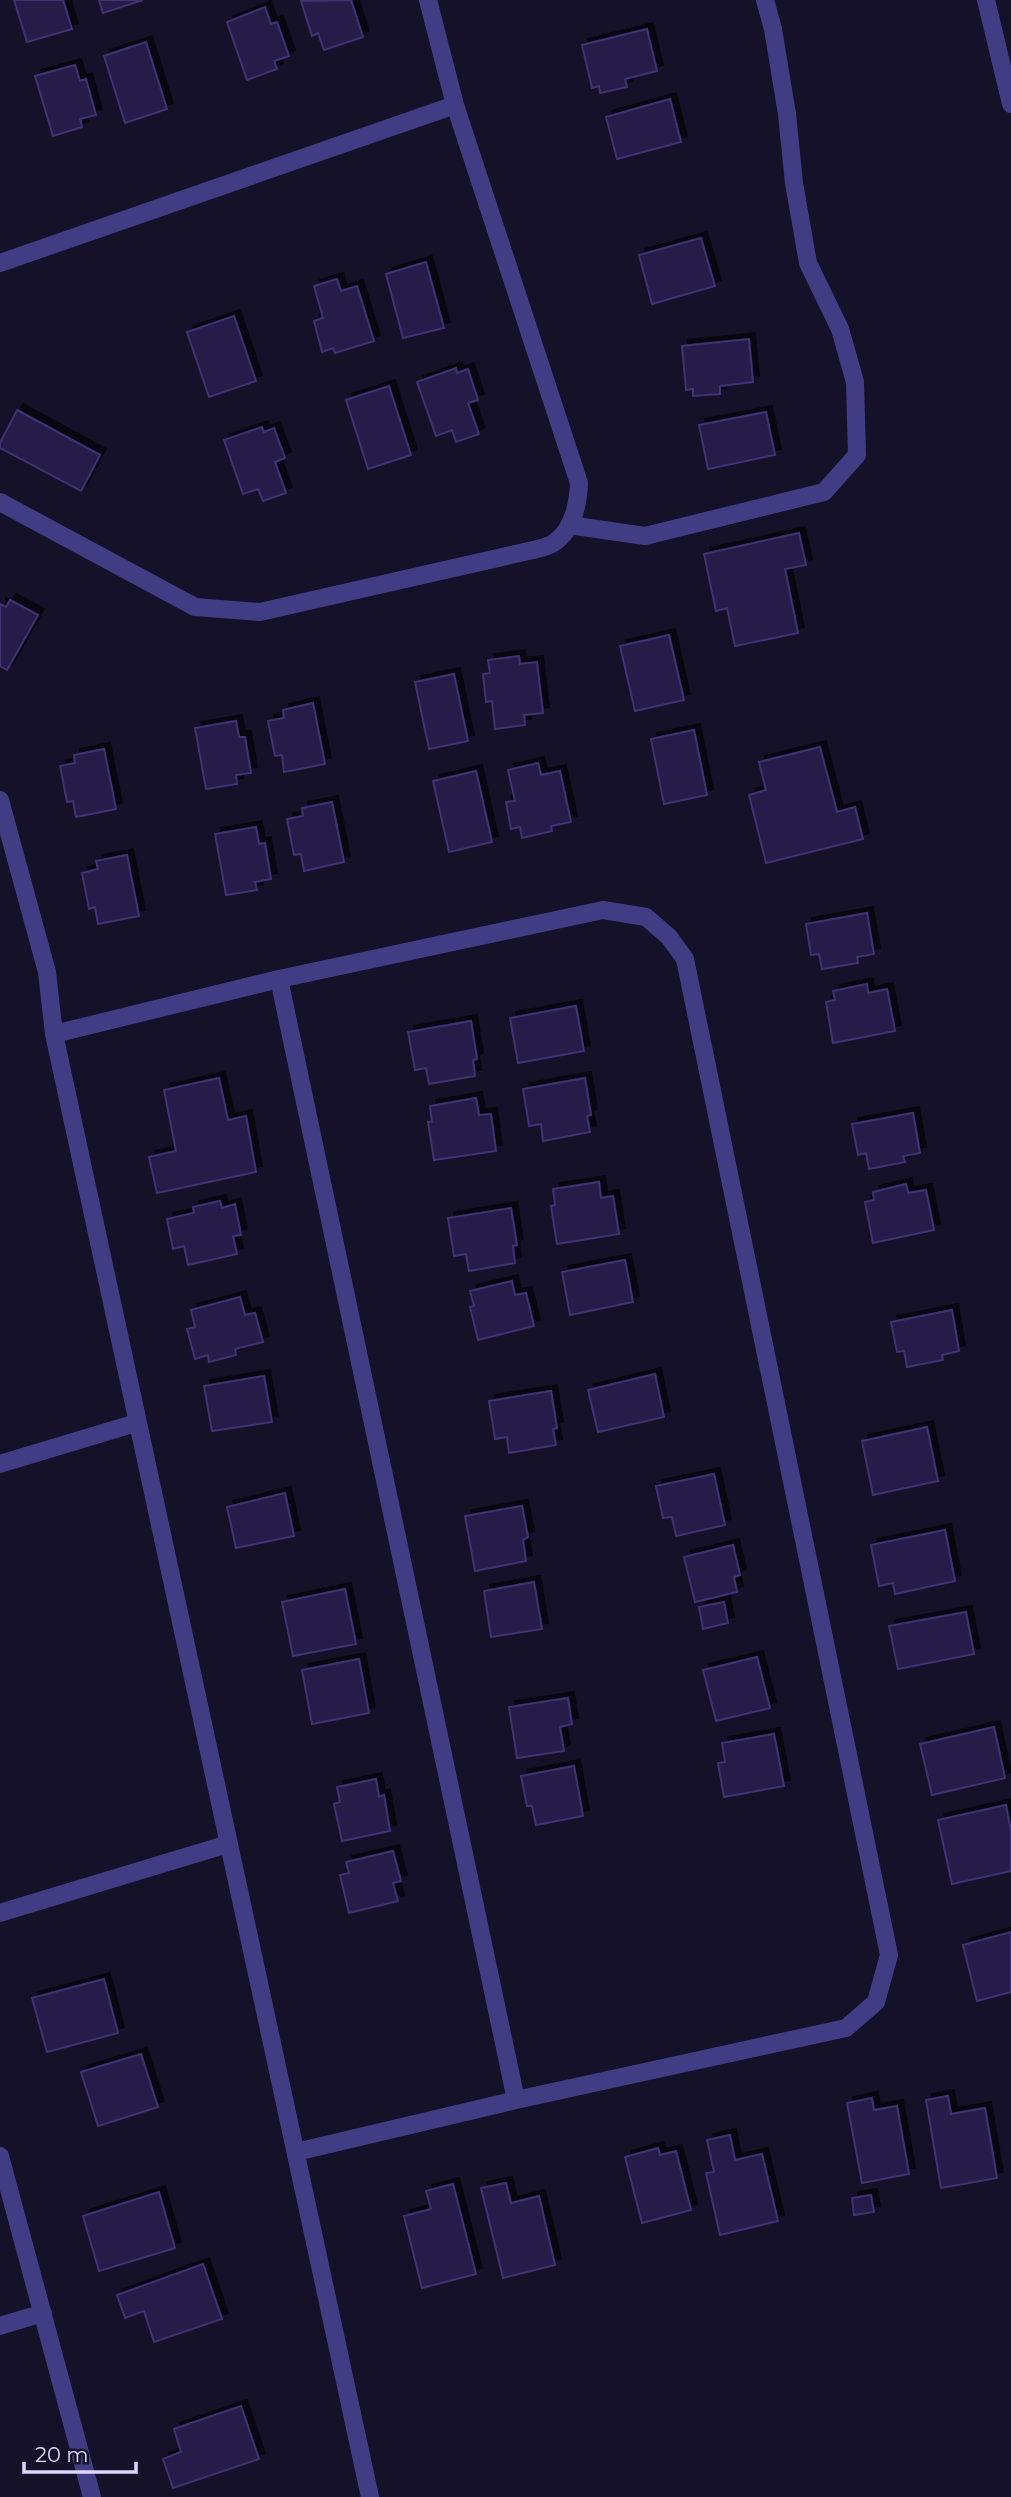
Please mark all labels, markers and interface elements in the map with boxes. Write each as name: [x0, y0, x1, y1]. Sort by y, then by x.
scale bar: [24, 2430, 136, 2474]
text: 20 m: [35, 2442, 89, 2467]

